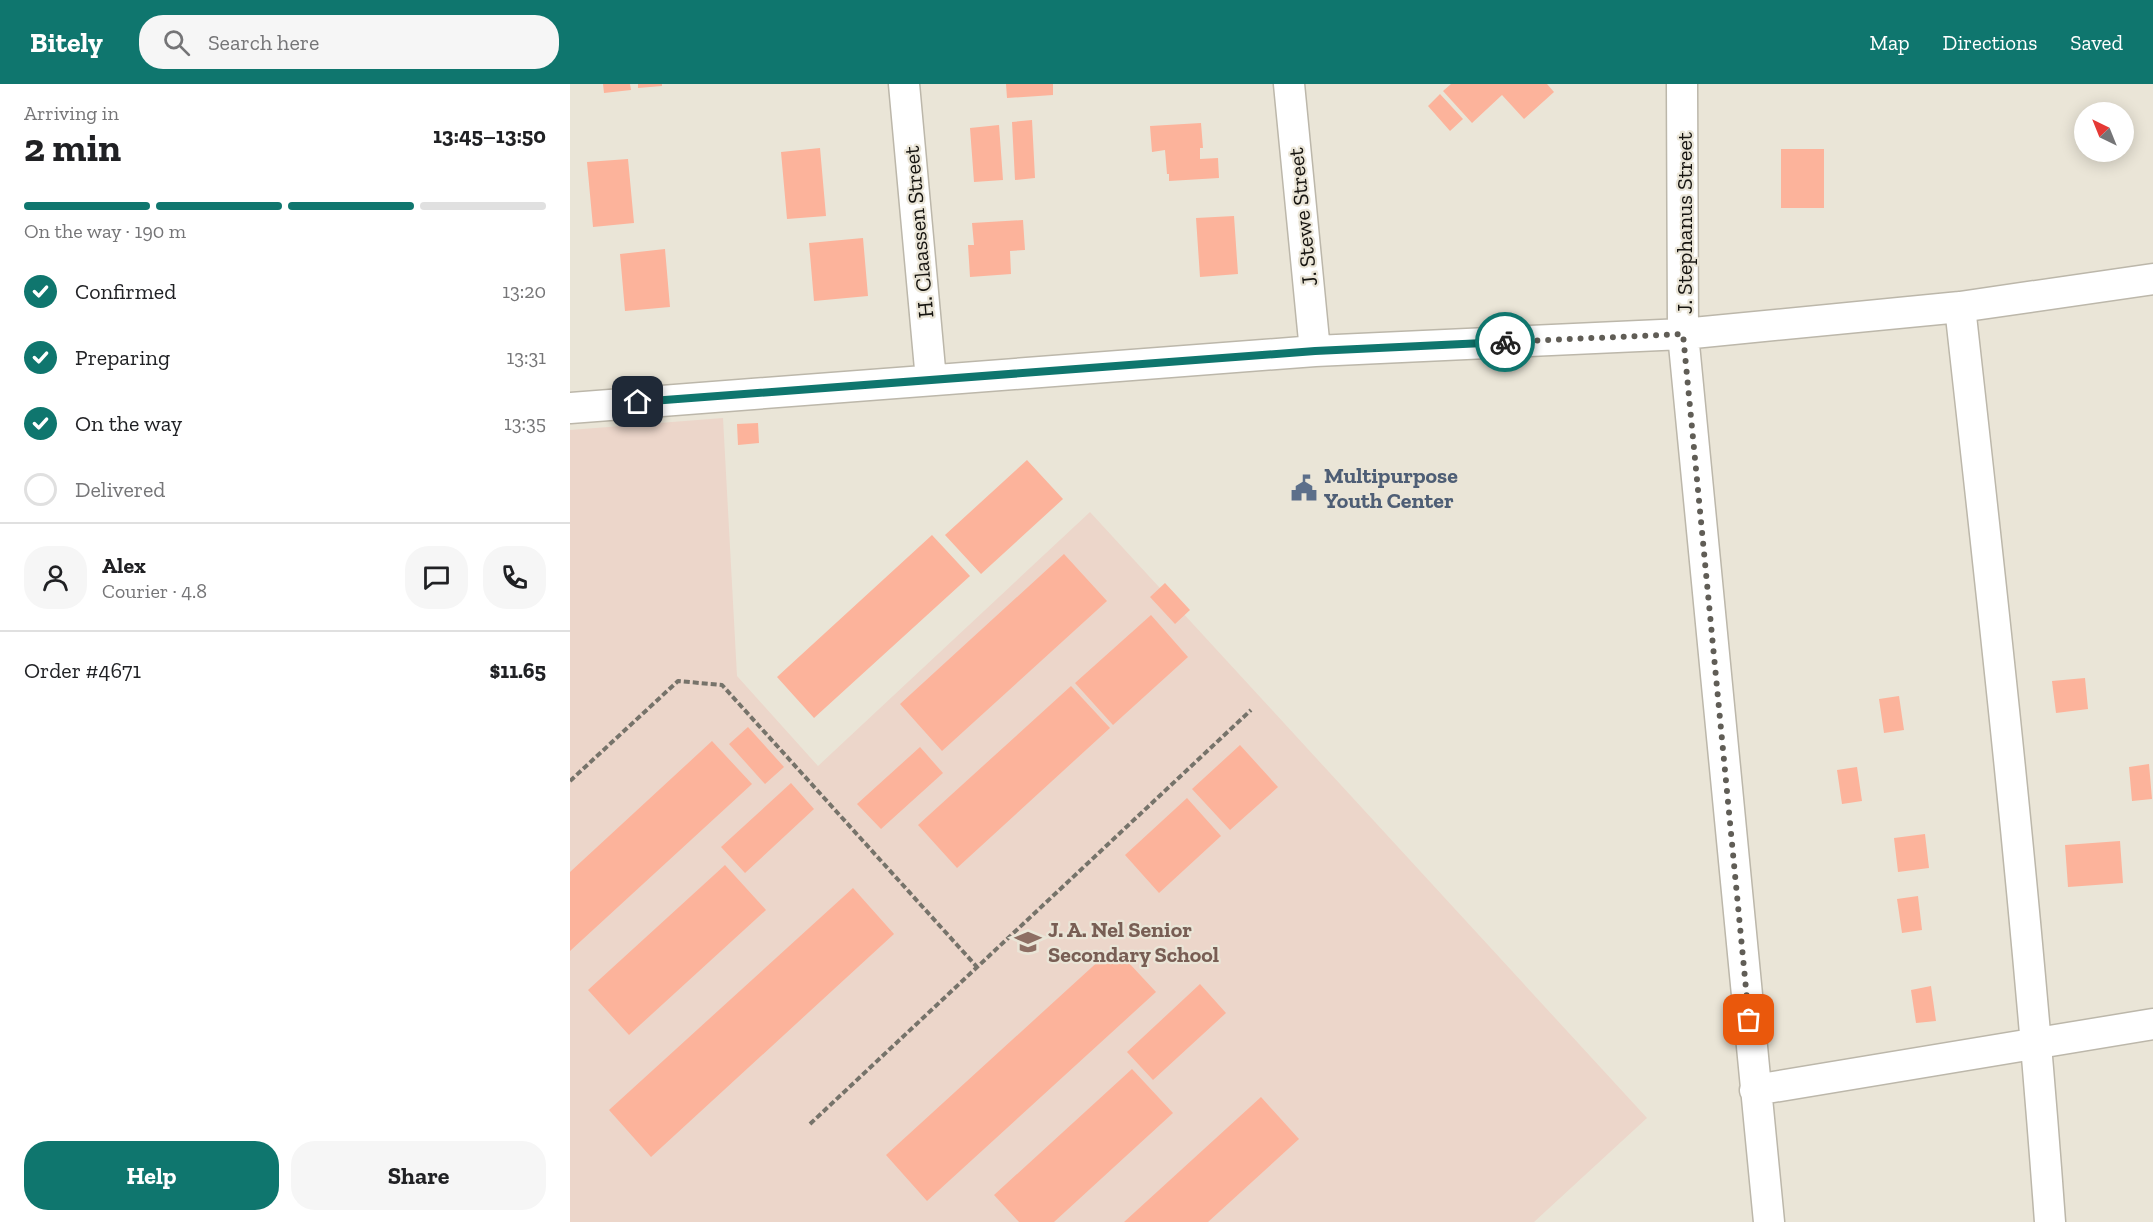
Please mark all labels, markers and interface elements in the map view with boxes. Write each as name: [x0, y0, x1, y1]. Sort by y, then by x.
search box: [139, 15, 559, 69]
text: Bitely: [30, 26, 103, 59]
icon: search: [160, 26, 193, 59]
text: Search here: [208, 29, 319, 56]
text: Map: [1870, 30, 1910, 55]
text: Directions: [1943, 30, 2037, 55]
text: Saved: [2070, 30, 2123, 55]
text: Arriving in: [24, 101, 119, 125]
north arrow: [2074, 102, 2134, 162]
map controls: [2074, 102, 2134, 162]
text: 13:45–13:50: [433, 122, 546, 149]
text: 2 min: [24, 124, 121, 171]
street label: J. Stephanus Street: [1671, 131, 1698, 314]
street label: H. Claassen Street: [897, 144, 939, 319]
street label: J. Stewe Street: [1282, 146, 1323, 287]
text: On the way · 190 m: [24, 219, 186, 243]
icon: check: [24, 275, 57, 308]
text: Confirmed: [75, 278, 176, 305]
text: 13:20: [502, 279, 546, 303]
courier: [1475, 312, 1535, 372]
icon: bike: [1489, 326, 1522, 359]
icon: check: [24, 341, 57, 374]
text: Preparing: [75, 344, 170, 371]
text: 13:31: [507, 345, 546, 369]
pin: [612, 376, 663, 427]
icon: home: [621, 385, 654, 418]
icon: check: [24, 407, 57, 440]
text: On the way: [75, 410, 182, 437]
text: 13:35: [504, 411, 546, 435]
place label: Multipurpose Youth Center: [1324, 462, 1458, 514]
public building icon: Multipurpose Youth Center: [1289, 473, 1319, 503]
text: Delivered: [75, 476, 165, 503]
button: person: [24, 546, 87, 609]
button: chat: [405, 546, 468, 609]
button: phone: [483, 546, 546, 609]
text: Alex: [102, 552, 146, 579]
text: Courier · 4.8: [102, 579, 207, 603]
text: Order #4671: [24, 657, 141, 684]
text: $11.65: [489, 657, 546, 684]
place label: J. A. Nel Senior Secondary School: [1048, 916, 1219, 968]
school or university icon: J. A. Nel Senior Secondary School: [1013, 927, 1043, 957]
pin: [1723, 994, 1774, 1045]
icon: bag: [1732, 1003, 1765, 1036]
button: Help: [24, 1141, 279, 1210]
button: Share: [291, 1141, 546, 1210]

